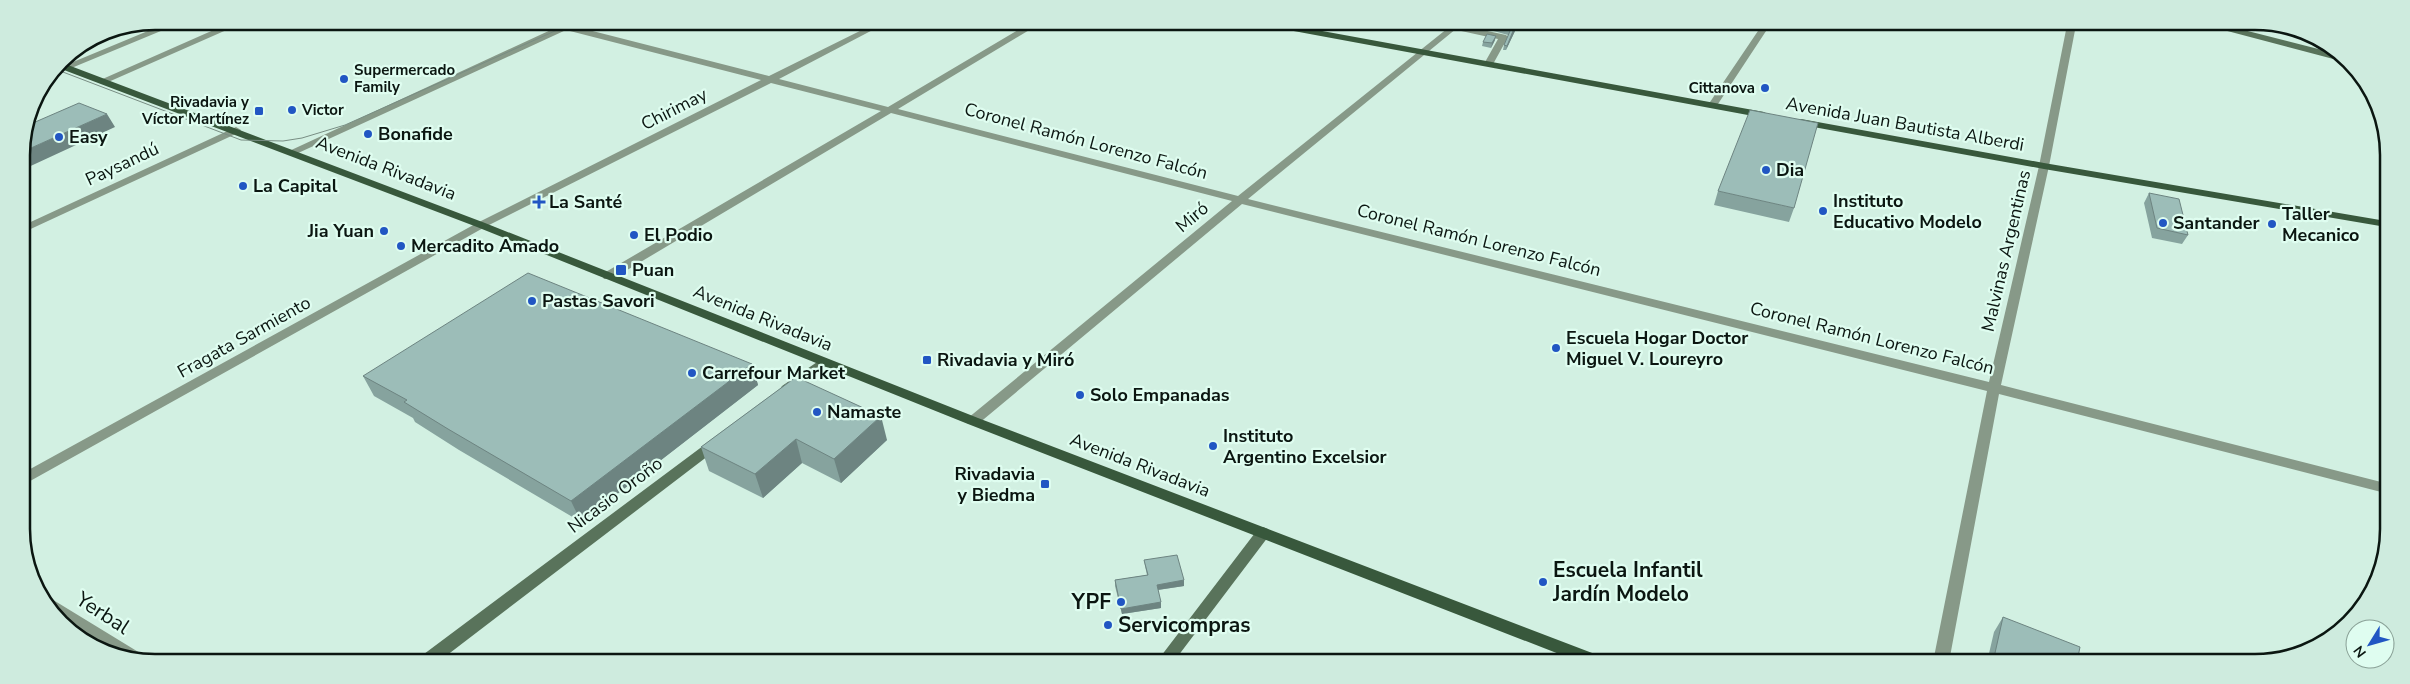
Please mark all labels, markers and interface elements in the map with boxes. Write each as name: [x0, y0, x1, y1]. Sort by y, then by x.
place label: Supermercado Family: [354, 60, 455, 97]
marker: Supermercado Family: [338, 73, 350, 85]
place label: Cittanova: [1688, 78, 1755, 98]
street label: Chirimay: [637, 82, 712, 136]
marker: Cittanova: [1759, 82, 1771, 94]
street label: Avenida Juan Bautista Alberdi: [1784, 91, 2026, 157]
place label: Rivadavia y Víctor Martínez: [141, 92, 249, 129]
street label: Coronel Ramón Lorenzo Falcón: [962, 97, 1210, 185]
place label: Victor: [301, 100, 344, 120]
marker: Victor: [286, 104, 298, 116]
marker: Rivadavia y Víctor Martínez: [253, 105, 265, 117]
place label: Bonafide: [378, 122, 453, 146]
place label: Easy: [69, 125, 108, 149]
marker: Bonafide: [362, 128, 374, 140]
street label: Avenida Rivadavia: [313, 130, 459, 206]
marker: Easy: [53, 131, 65, 143]
street label: Paysandú: [81, 137, 163, 191]
place label: Dia: [1776, 158, 1804, 182]
marker: Dia: [1760, 164, 1772, 176]
street label: Malvinas Argentinas: [1976, 168, 2036, 334]
place label: La Capital: [253, 174, 338, 198]
marker: La Capital: [237, 180, 249, 192]
place label: Instituto Educativo Modelo: [1833, 189, 1982, 234]
place label: La Santé: [549, 190, 622, 214]
marker: La Santé: [533, 196, 545, 208]
street label: Miró: [1171, 196, 1213, 238]
street label: Coronel Ramón Lorenzo Falcón: [1354, 198, 1604, 282]
place label: Taller Mecanico: [2282, 202, 2359, 247]
marker: Instituto Educativo Modelo: [1817, 205, 1829, 217]
place label: Santander: [2173, 211, 2260, 235]
marker: Santander: [2157, 217, 2169, 229]
marker: Taller Mecanico: [2266, 218, 2278, 230]
place label: Jia Yuan: [307, 219, 374, 243]
place label: El Podio: [644, 223, 713, 247]
marker: Jia Yuan: [378, 225, 390, 237]
marker: El Podio: [628, 229, 640, 241]
place label: Mercadito Amado: [411, 234, 559, 258]
marker: Mercadito Amado: [395, 240, 407, 252]
place label: Puan: [632, 258, 674, 282]
marker: Puan: [614, 263, 628, 277]
street label: Avenida Rivadavia: [690, 279, 836, 357]
place label: Pastas Savori: [542, 289, 655, 313]
street label: Fragata Sarmiento: [173, 290, 315, 384]
marker: Pastas Savori: [526, 295, 538, 307]
street label: Coronel Ramón Lorenzo Falcón: [1747, 296, 1997, 380]
place label: Escuela Hogar Doctor Miguel V. Loureyro: [1566, 326, 1748, 371]
marker: Escuela Hogar Doctor Miguel V. Loureyro: [1550, 342, 1562, 354]
place label: Rivadavia y Miró: [937, 348, 1074, 372]
marker: Rivadavia y Miró: [921, 354, 933, 366]
place label: Carrefour Market: [702, 361, 845, 385]
marker: Carrefour Market: [686, 367, 698, 379]
place label: Solo Empanadas: [1090, 383, 1230, 407]
marker: Solo Empanadas: [1074, 389, 1086, 401]
place label: Namaste: [827, 400, 901, 424]
marker: Namaste: [811, 406, 823, 418]
place label: Instituto Argentino Excelsior: [1223, 424, 1387, 469]
street label: Avenida Rivadavia: [1067, 427, 1213, 503]
marker: Instituto Argentino Excelsior: [1207, 440, 1219, 452]
street label: Nicasio Oroño: [563, 451, 667, 539]
place label: Rivadavia y Biedma: [954, 462, 1035, 507]
marker: Rivadavia y Biedma: [1039, 478, 1051, 490]
place label: Escuela Infantil Jardín Modelo: [1552, 556, 1703, 608]
marker: Escuela Infantil Jardín Modelo: [1537, 576, 1549, 588]
street label: Yerbal: [70, 585, 136, 641]
place label: YPF: [1071, 588, 1111, 616]
marker: YPF: [1115, 596, 1127, 608]
place label: Servicompras: [1118, 611, 1251, 639]
marker: Servicompras: [1102, 619, 1114, 631]
north arrow: [2345, 619, 2395, 669]
text: N: [2349, 642, 2371, 661]

